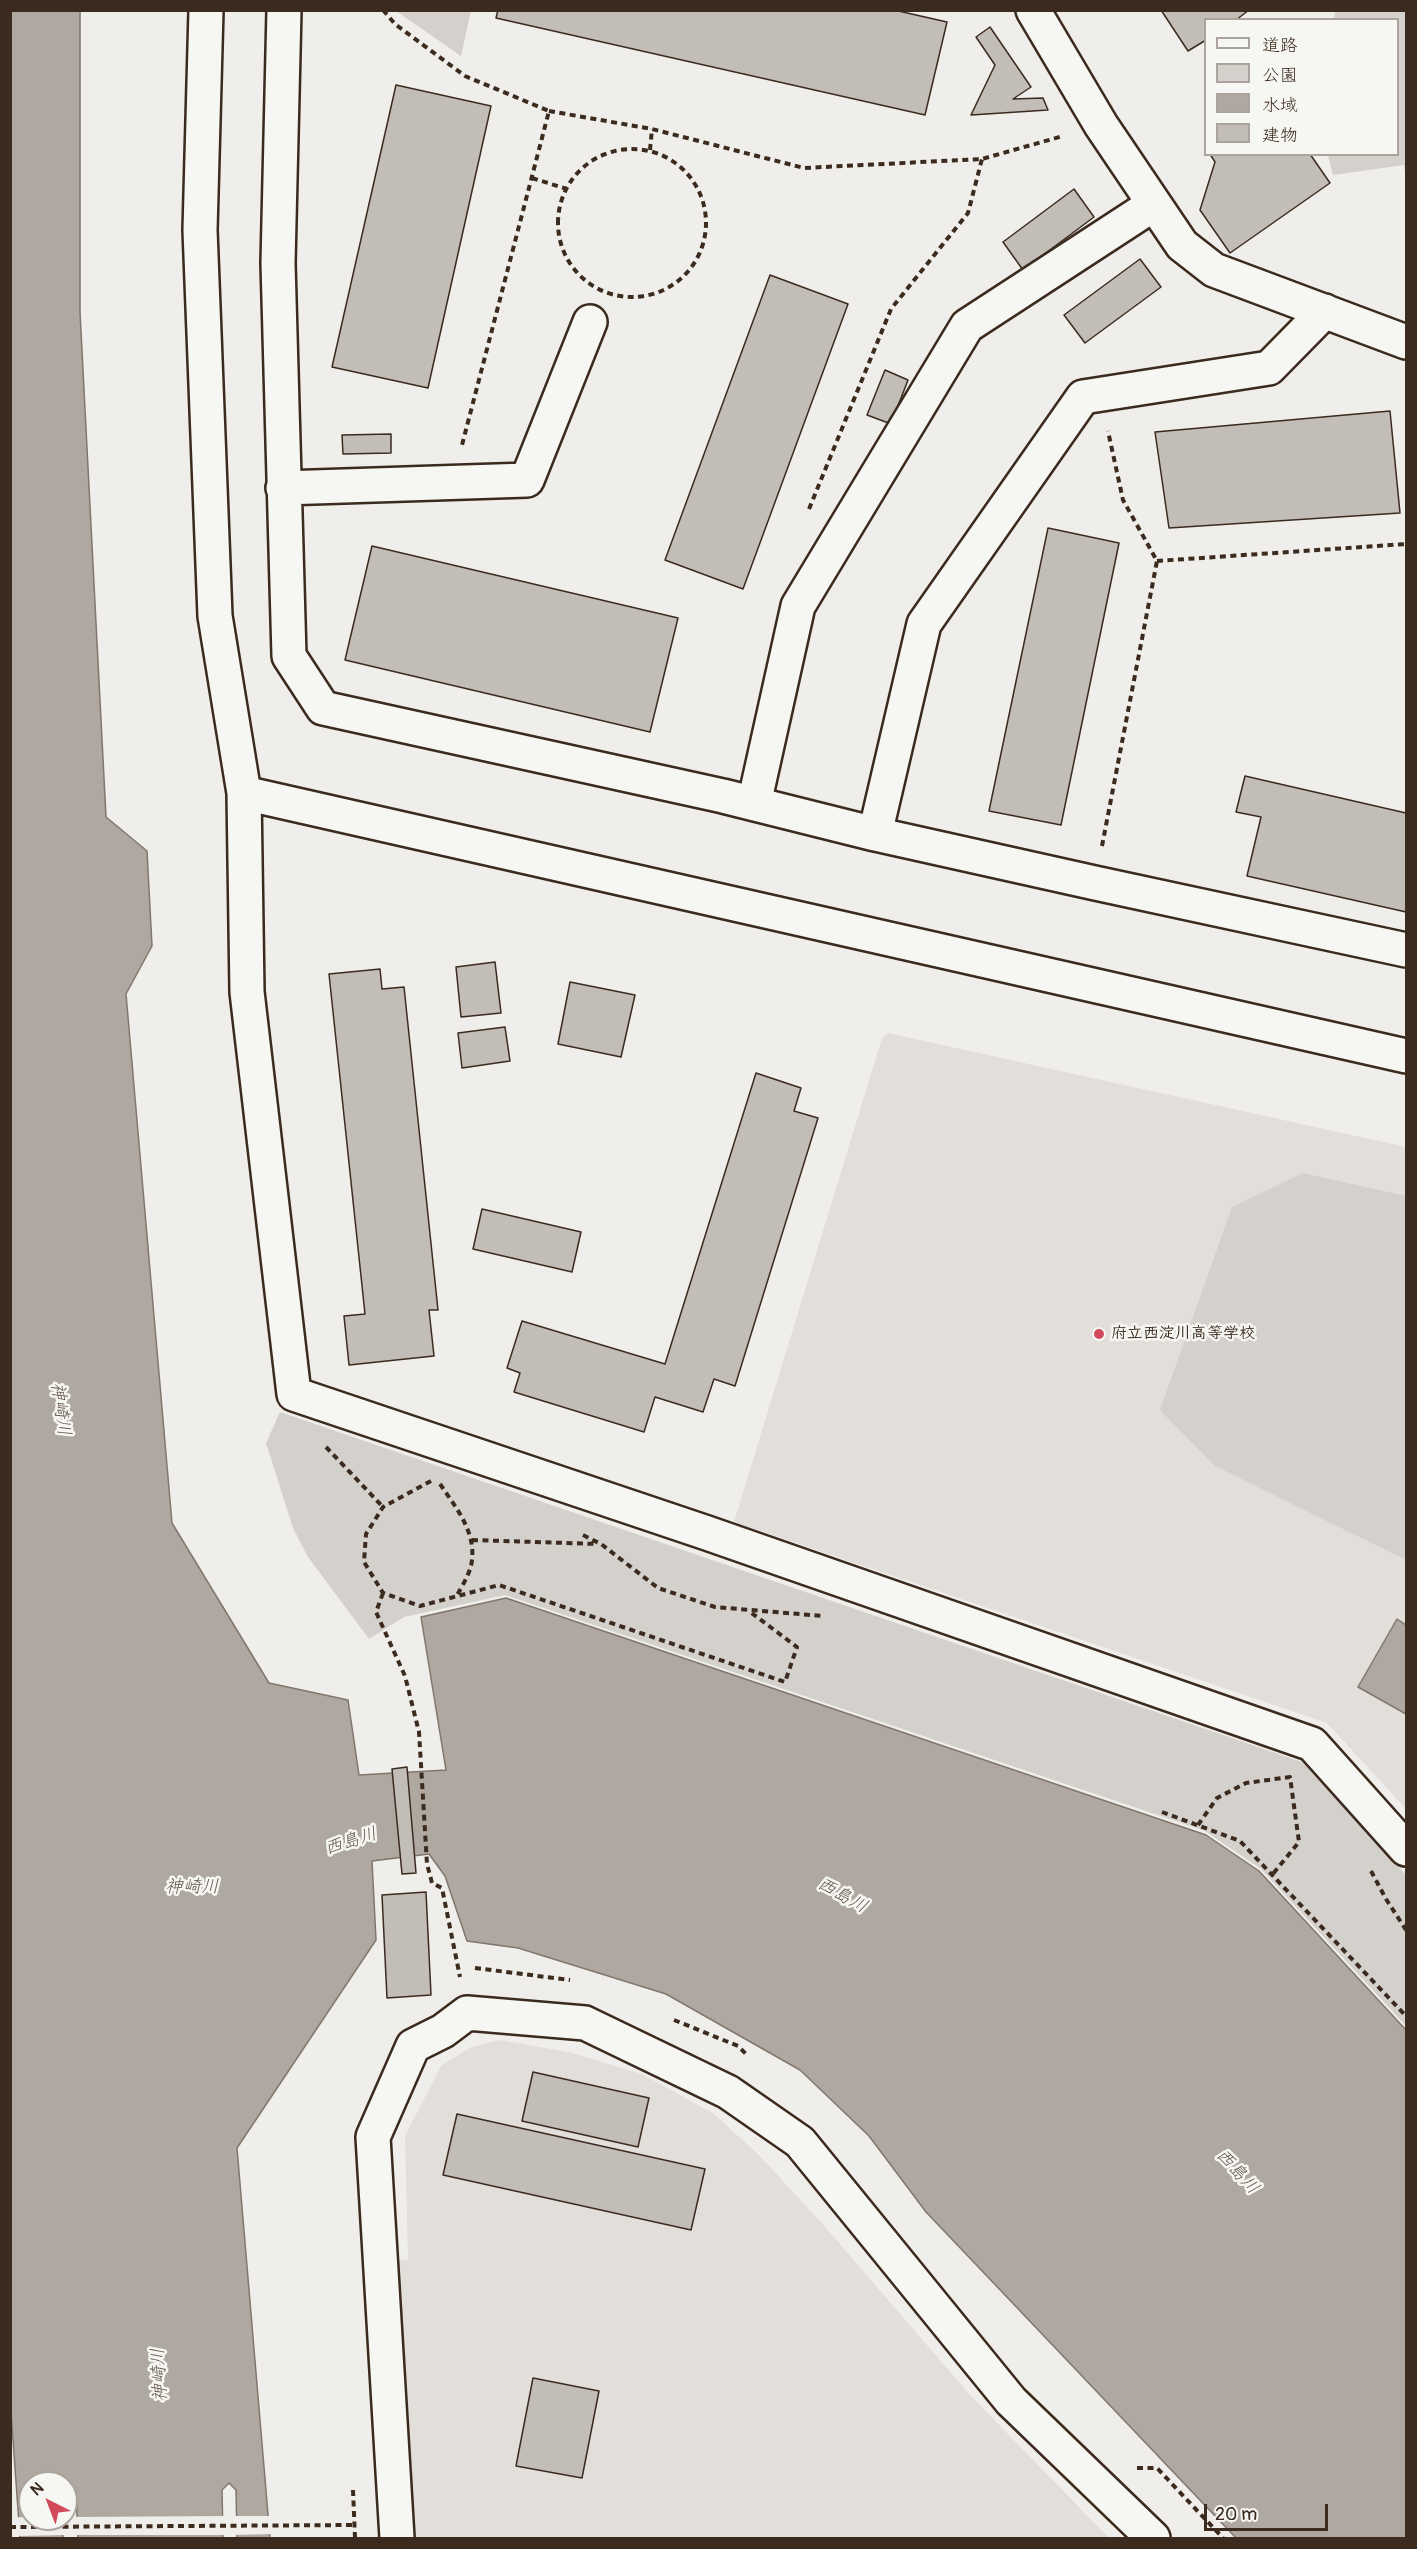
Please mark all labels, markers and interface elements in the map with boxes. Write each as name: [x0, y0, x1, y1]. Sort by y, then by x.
legend: [1204, 18, 1399, 156]
text: 道路: [1262, 34, 1298, 57]
text: 公園: [1262, 64, 1298, 87]
text: 水域: [1262, 94, 1298, 117]
text: 建物: [1262, 124, 1298, 147]
place label: 府立西淀川高等学校: [1111, 1324, 1255, 1344]
marker: 府立西淀川高等学校: [1092, 1327, 1106, 1341]
water label: 神崎川: [46, 1381, 74, 1437]
water label: 西島川: [322, 1823, 380, 1861]
water label: 西島川: [813, 1873, 871, 1919]
water label: 神崎川: [165, 1876, 219, 1898]
water label: 西島川: [1211, 2145, 1263, 2199]
water label: 神崎川: [148, 2347, 172, 2403]
north arrow: [18, 2471, 78, 2531]
text: N: [27, 2478, 48, 2500]
scale bar: [1207, 2492, 1332, 2530]
text: 20 m: [1215, 2503, 1257, 2526]

